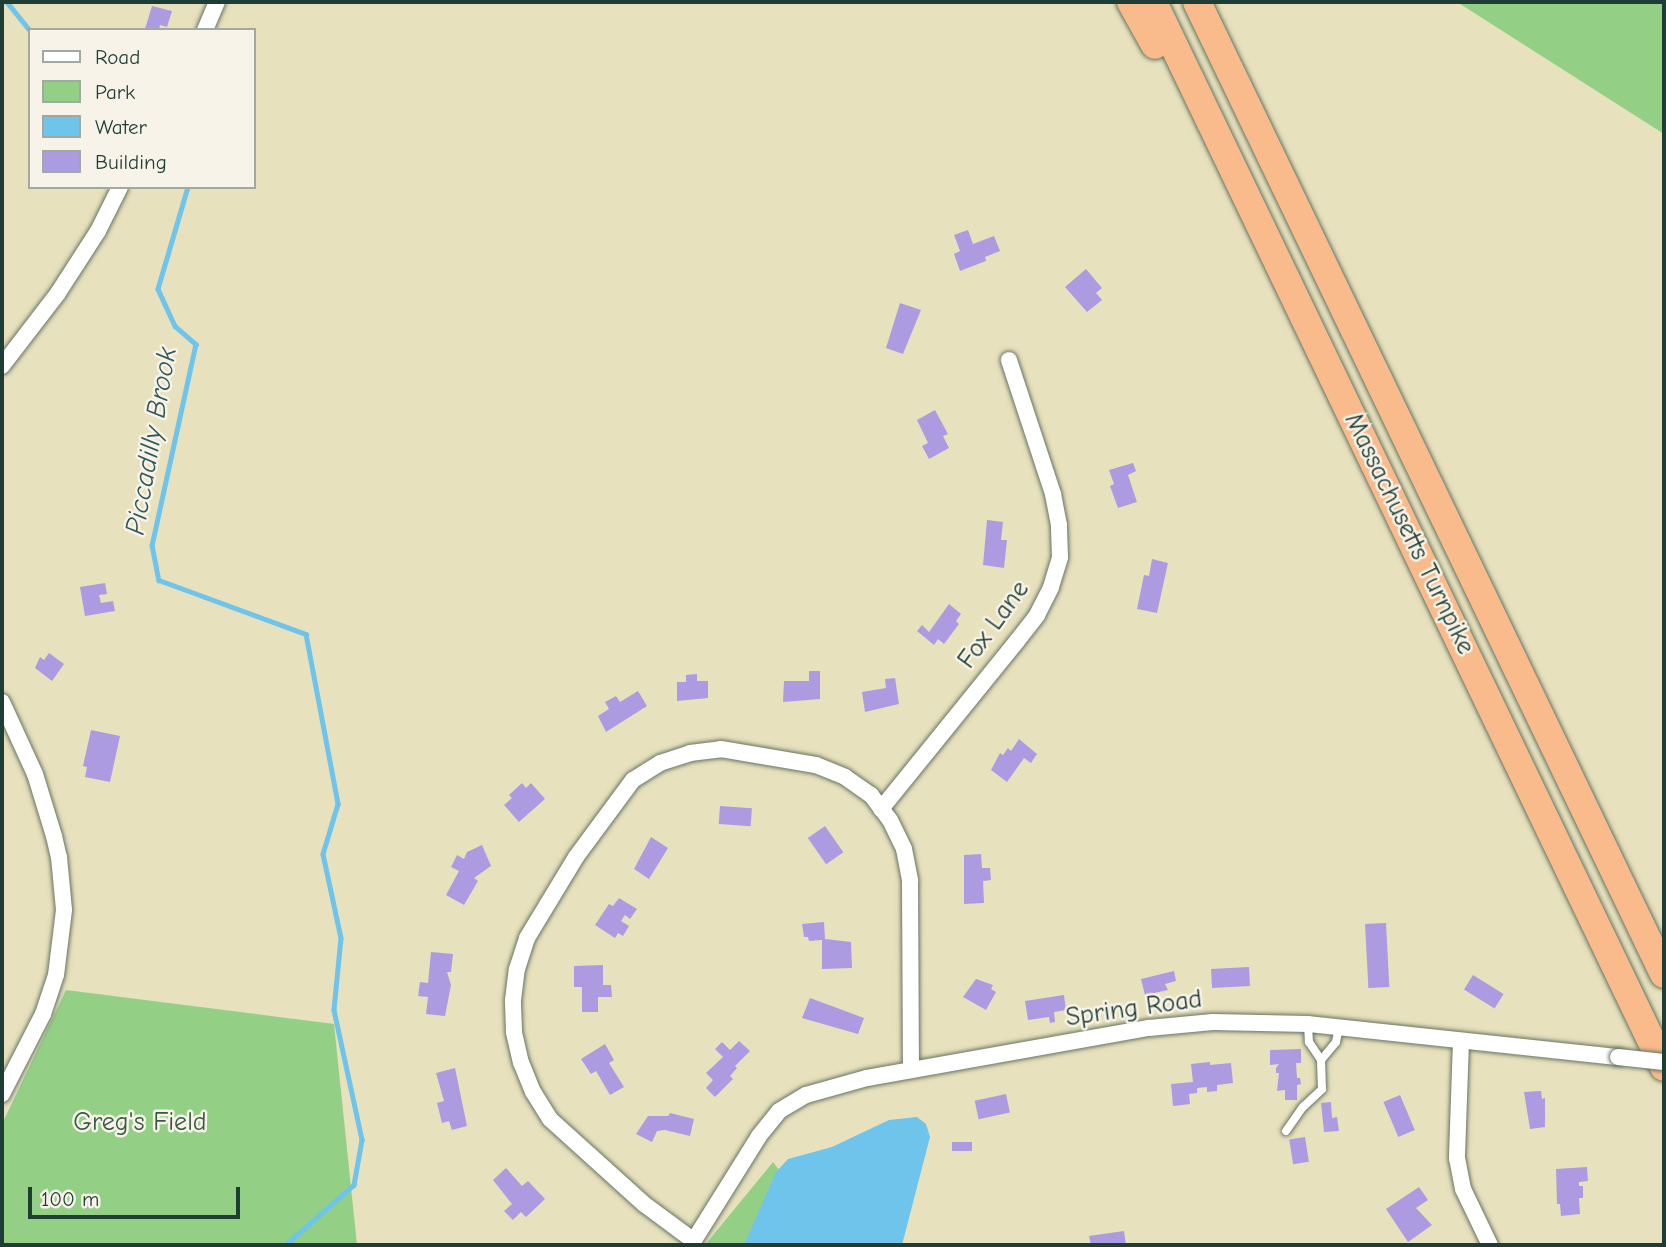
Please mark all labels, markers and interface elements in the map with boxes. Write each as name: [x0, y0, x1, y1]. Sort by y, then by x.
legend: [28, 28, 256, 189]
text: Road: [95, 45, 140, 69]
text: Park: [95, 80, 135, 104]
text: Water: [95, 115, 147, 139]
text: Building: [95, 150, 167, 174]
water label: Piccadilly Brook: [118, 345, 184, 537]
street label: Massachusetts Turnpike: [1337, 408, 1481, 660]
street label: Fox Lane: [952, 575, 1036, 675]
street label: Spring Road: [1064, 984, 1204, 1034]
park label: Greg's Field: [73, 1107, 207, 1139]
scale bar: [32, 1174, 243, 1218]
text: 100 m: [41, 1187, 99, 1211]

